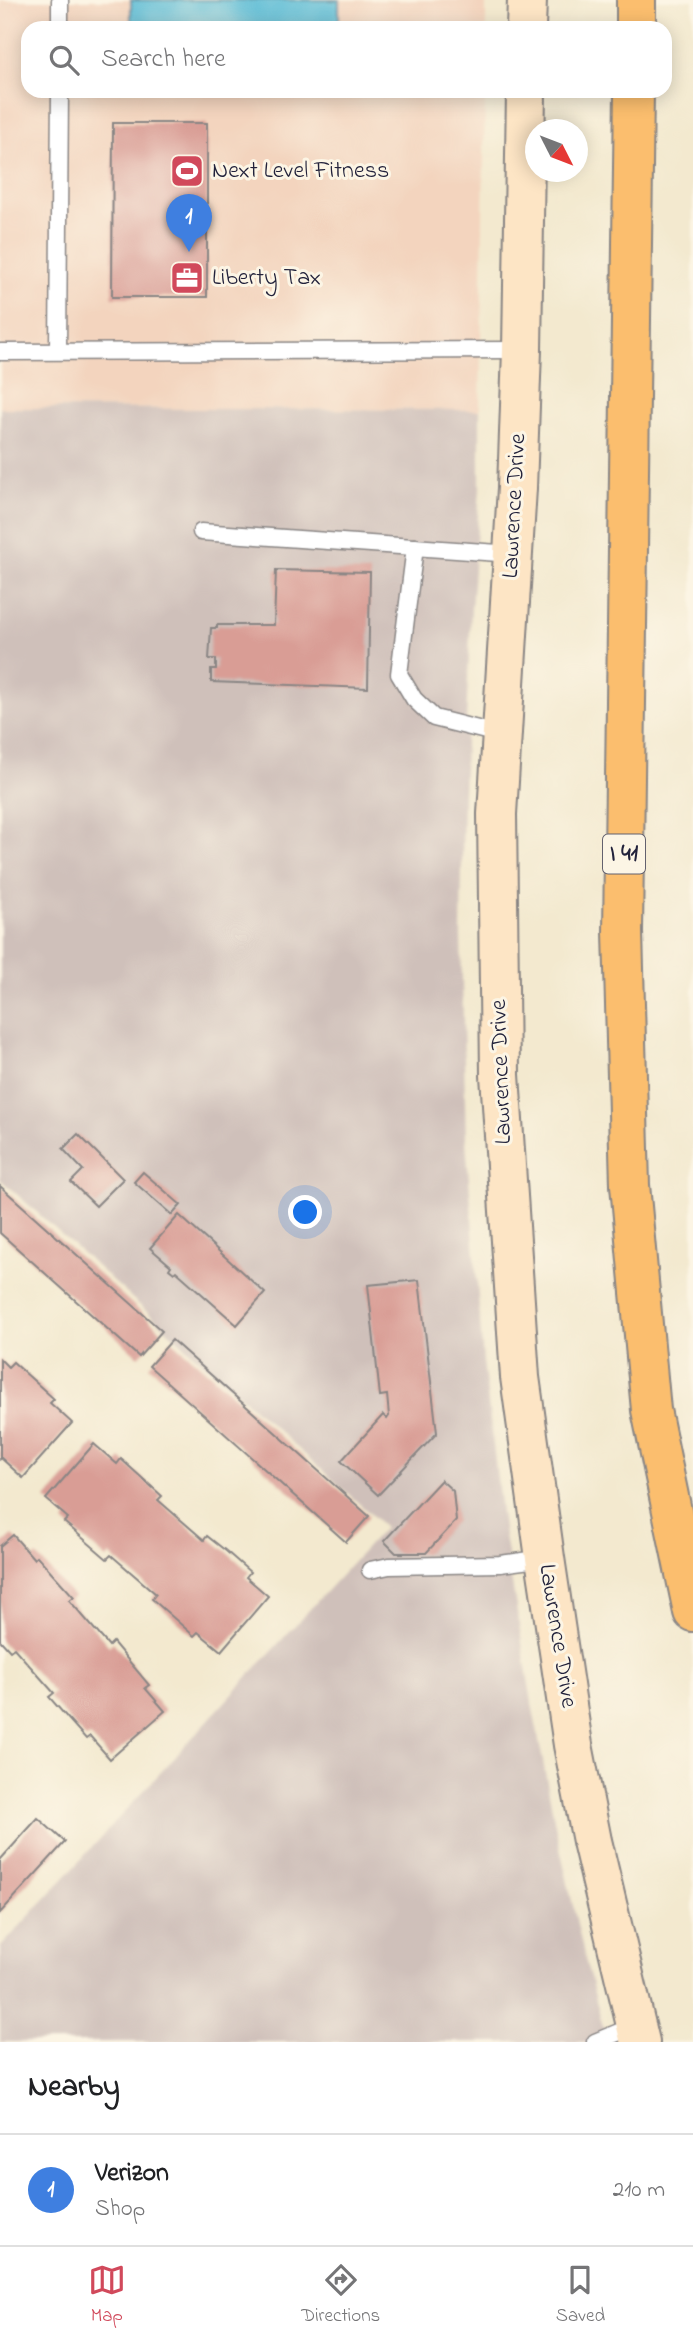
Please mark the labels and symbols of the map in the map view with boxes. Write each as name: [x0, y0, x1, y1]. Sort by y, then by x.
north arrow: [525, 119, 588, 182]
sports icon: Next Level Fitness: [168, 152, 206, 190]
place label: Next Level Fitness: [212, 154, 389, 189]
pin: 1: [166, 194, 212, 252]
office icon: Liberty Tax: [168, 259, 206, 297]
place label: Liberty Tax: [212, 261, 321, 297]
street label: Lawrence Drive: [494, 432, 536, 579]
road number: I 41: [603, 834, 645, 874]
street label: Lawrence Drive: [482, 999, 522, 1145]
your location: [288, 1195, 322, 1229]
street label: Lawrence Drive: [528, 1562, 586, 1711]

